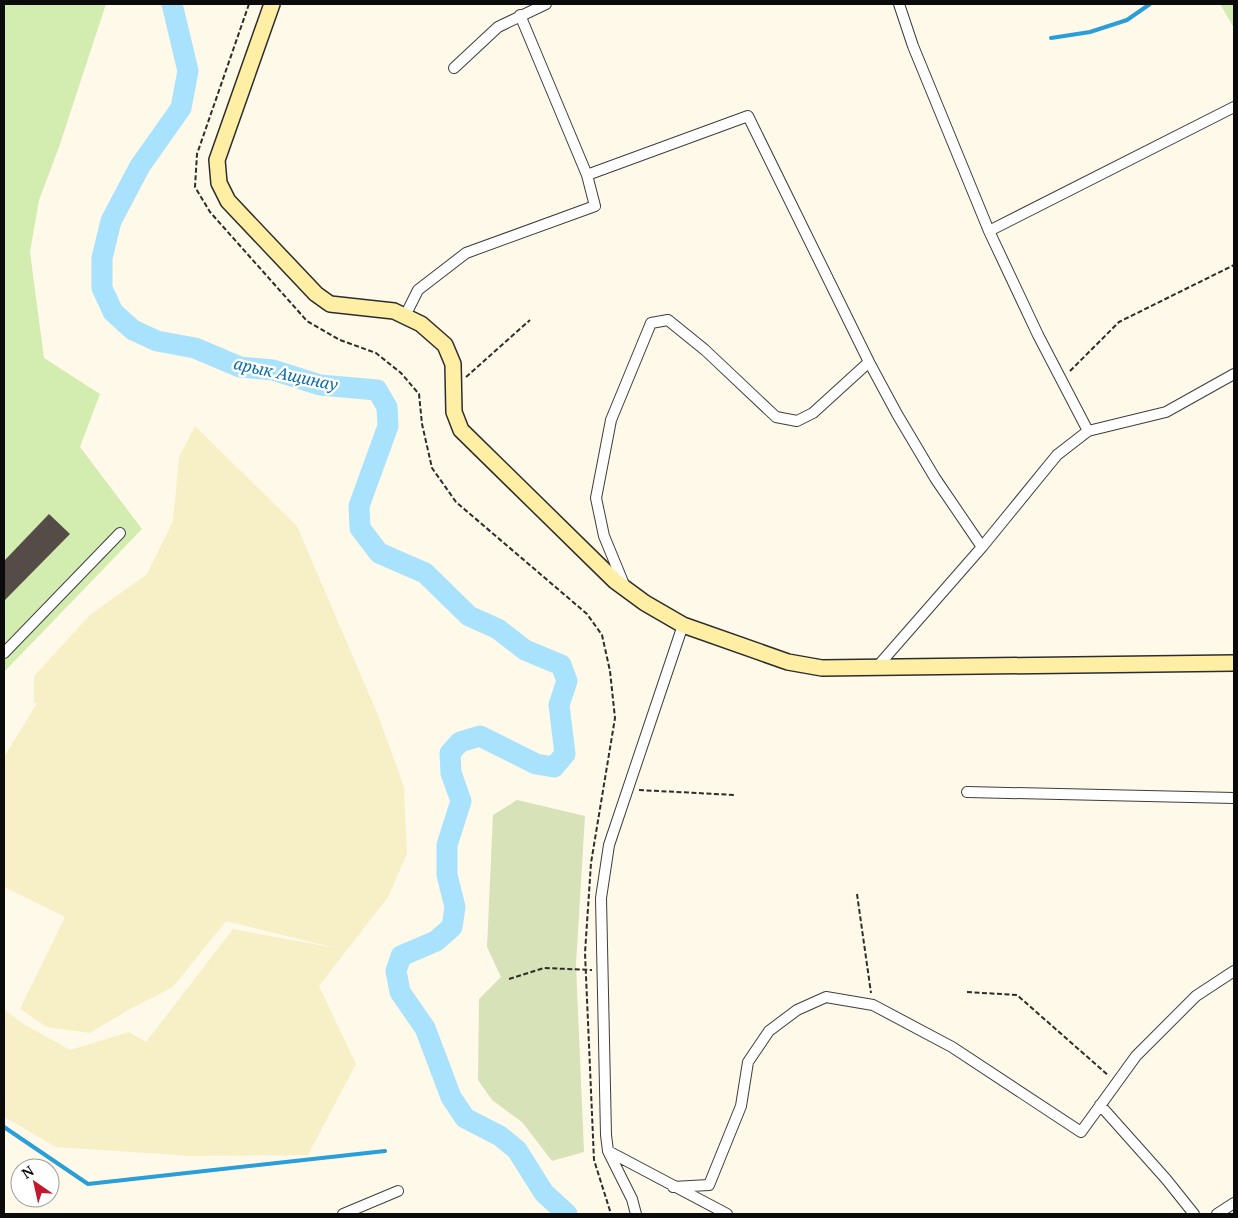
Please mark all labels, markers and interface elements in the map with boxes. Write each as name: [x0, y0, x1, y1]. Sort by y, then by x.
water label: арык Ащинау: [232, 352, 340, 396]
north arrow: [10, 1158, 60, 1208]
text: N: [18, 1161, 37, 1183]

